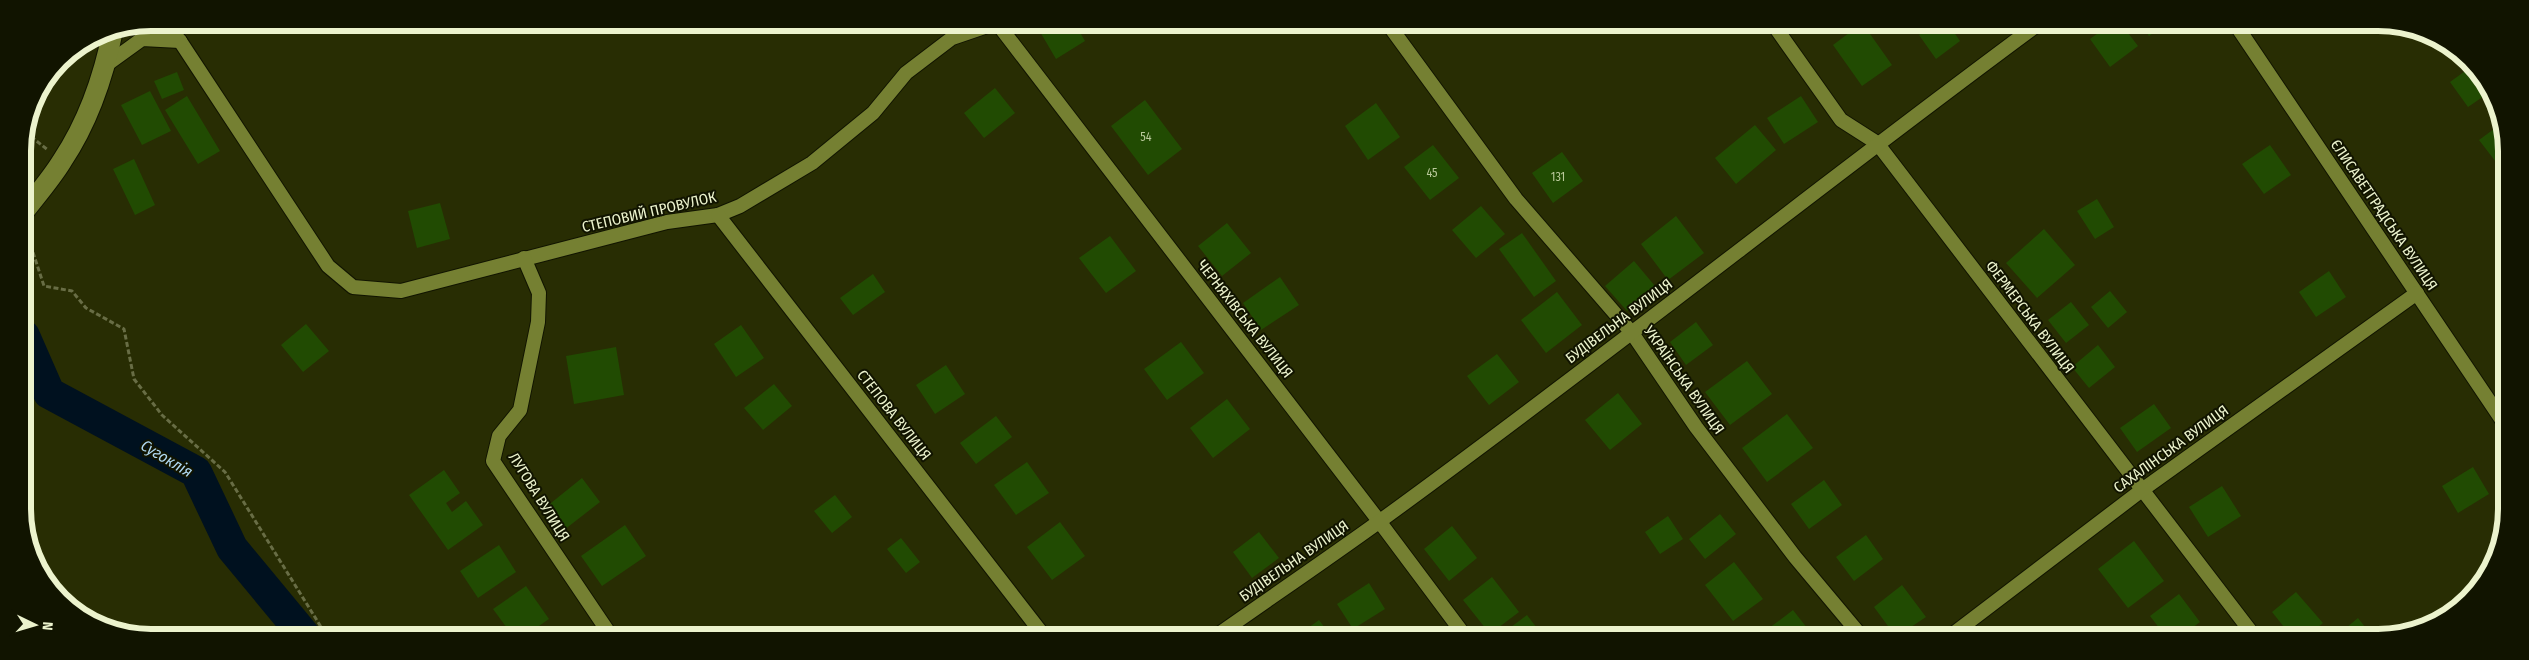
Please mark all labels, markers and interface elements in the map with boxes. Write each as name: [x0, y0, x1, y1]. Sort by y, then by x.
house number: 54: [1140, 130, 1152, 144]
street label: ЄЛИСАВЕТГРАДСЬКА ВУЛИЦЯ: [2327, 136, 2441, 294]
house number: 45: [1426, 166, 1438, 180]
house number: 131: [1551, 170, 1565, 184]
street label: СТЕПОВИЙ ПРОВУЛОК: [580, 188, 718, 236]
street label: ЧЕРНЯХІВСЬКА ВУЛИЦЯ: [1193, 256, 1297, 382]
street label: ФЕРМЕРСЬКА ВУЛИЦЯ: [1982, 257, 2078, 377]
street label: БУДІВЕЛЬНА ВУЛИЦЯ: [1562, 275, 1676, 367]
street label: УКРАЇНСЬКА ВУЛИЦЯ: [1639, 322, 1728, 438]
street label: СТЕПОВА ВУЛИЦЯ: [853, 366, 935, 464]
street label: САХАЛІНСЬКА ВУЛИЦЯ: [2110, 401, 2232, 497]
water label: Сугоклія: [137, 436, 196, 481]
street label: ЛУГОВА ВУЛИЦЯ: [505, 449, 573, 545]
street label: БУДІВЕЛЬНА ВУЛИЦЯ: [1236, 517, 1352, 605]
north arrow: [10, 600, 60, 650]
text: N: [39, 621, 56, 631]

